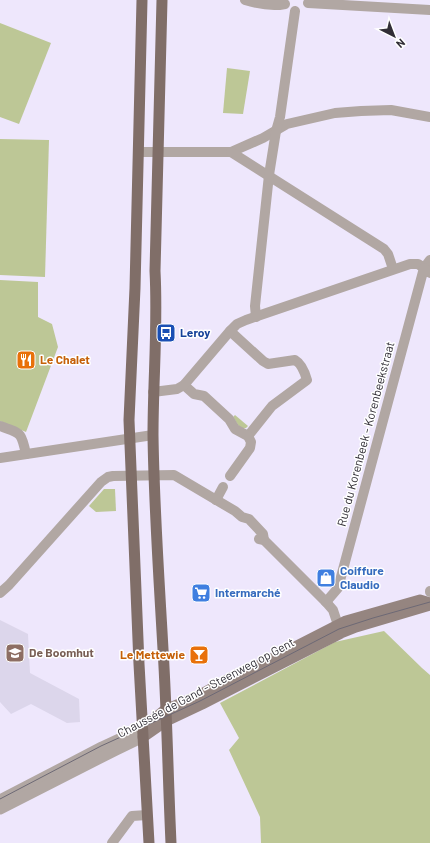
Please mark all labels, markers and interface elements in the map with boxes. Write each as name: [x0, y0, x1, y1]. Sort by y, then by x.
north arrow: [374, 16, 414, 56]
text: N: [394, 37, 408, 51]
bus stop icon: Leroy: [155, 322, 177, 344]
place label: Leroy: [180, 325, 210, 339]
street label: Rue du Korenbeek - Korenbeekstraat: [334, 340, 396, 528]
restaurant icon: Le Chalet: [15, 349, 37, 371]
place label: Le Chalet: [40, 352, 90, 366]
place label: Coiffure Claudio: [340, 563, 384, 591]
shop icon: Coiffure Claudio: [315, 567, 337, 589]
supermarket icon: Intermarché: [190, 582, 212, 604]
place label: Intermarché: [215, 585, 281, 599]
street label: Chaussée de Gand - Steenweg op Gent: [115, 634, 296, 740]
school or university icon: De Boomhut: [4, 642, 26, 664]
bar icon: Le Mettewie: [188, 644, 210, 666]
place label: De Boomhut: [29, 645, 94, 659]
place label: Le Mettewie: [120, 647, 185, 661]

